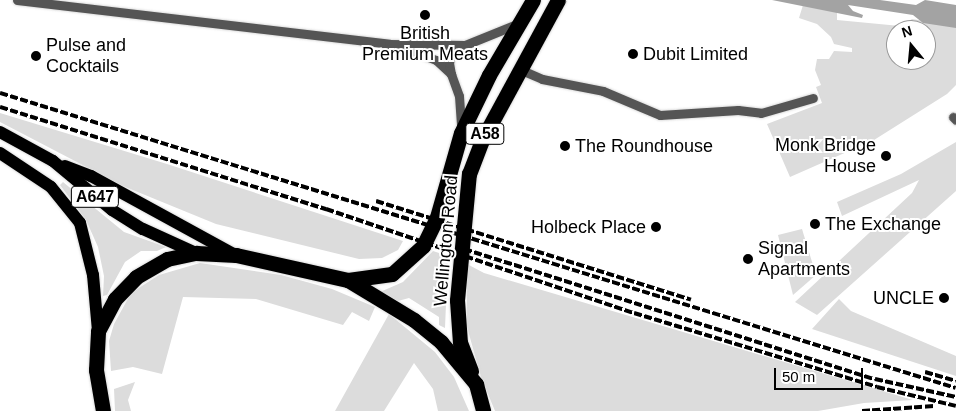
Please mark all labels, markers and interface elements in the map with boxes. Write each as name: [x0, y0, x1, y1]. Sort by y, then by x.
marker: British Premium Meats: [419, 9, 431, 21]
north arrow: [886, 20, 936, 70]
text: N: [900, 22, 914, 41]
place label: British Premium Meats: [362, 23, 488, 66]
place label: Pulse and Cocktails: [46, 35, 126, 78]
place label: Dubit Limited: [643, 43, 748, 65]
marker: Dubit Limited: [627, 48, 639, 60]
marker: Pulse and Cocktails: [30, 50, 42, 62]
road number: A58: [465, 120, 505, 148]
place label: The Roundhouse: [575, 135, 713, 157]
place label: Monk Bridge House: [775, 135, 876, 178]
marker: The Roundhouse: [559, 140, 571, 152]
marker: Monk Bridge House: [880, 150, 892, 162]
street label: Wellington Road: [429, 174, 463, 308]
road number: A647: [70, 183, 120, 210]
place label: The Exchange: [825, 213, 941, 235]
place label: Holbeck Place: [531, 216, 646, 238]
marker: The Exchange: [809, 218, 821, 230]
marker: Holbeck Place: [650, 221, 662, 233]
place label: Signal Apartments: [758, 238, 850, 280]
marker: Signal Apartments: [742, 253, 754, 265]
place label: UNCLE: [873, 287, 934, 309]
marker: UNCLE: [938, 292, 950, 304]
scale bar: [776, 358, 865, 390]
text: 50 m: [782, 368, 815, 385]

